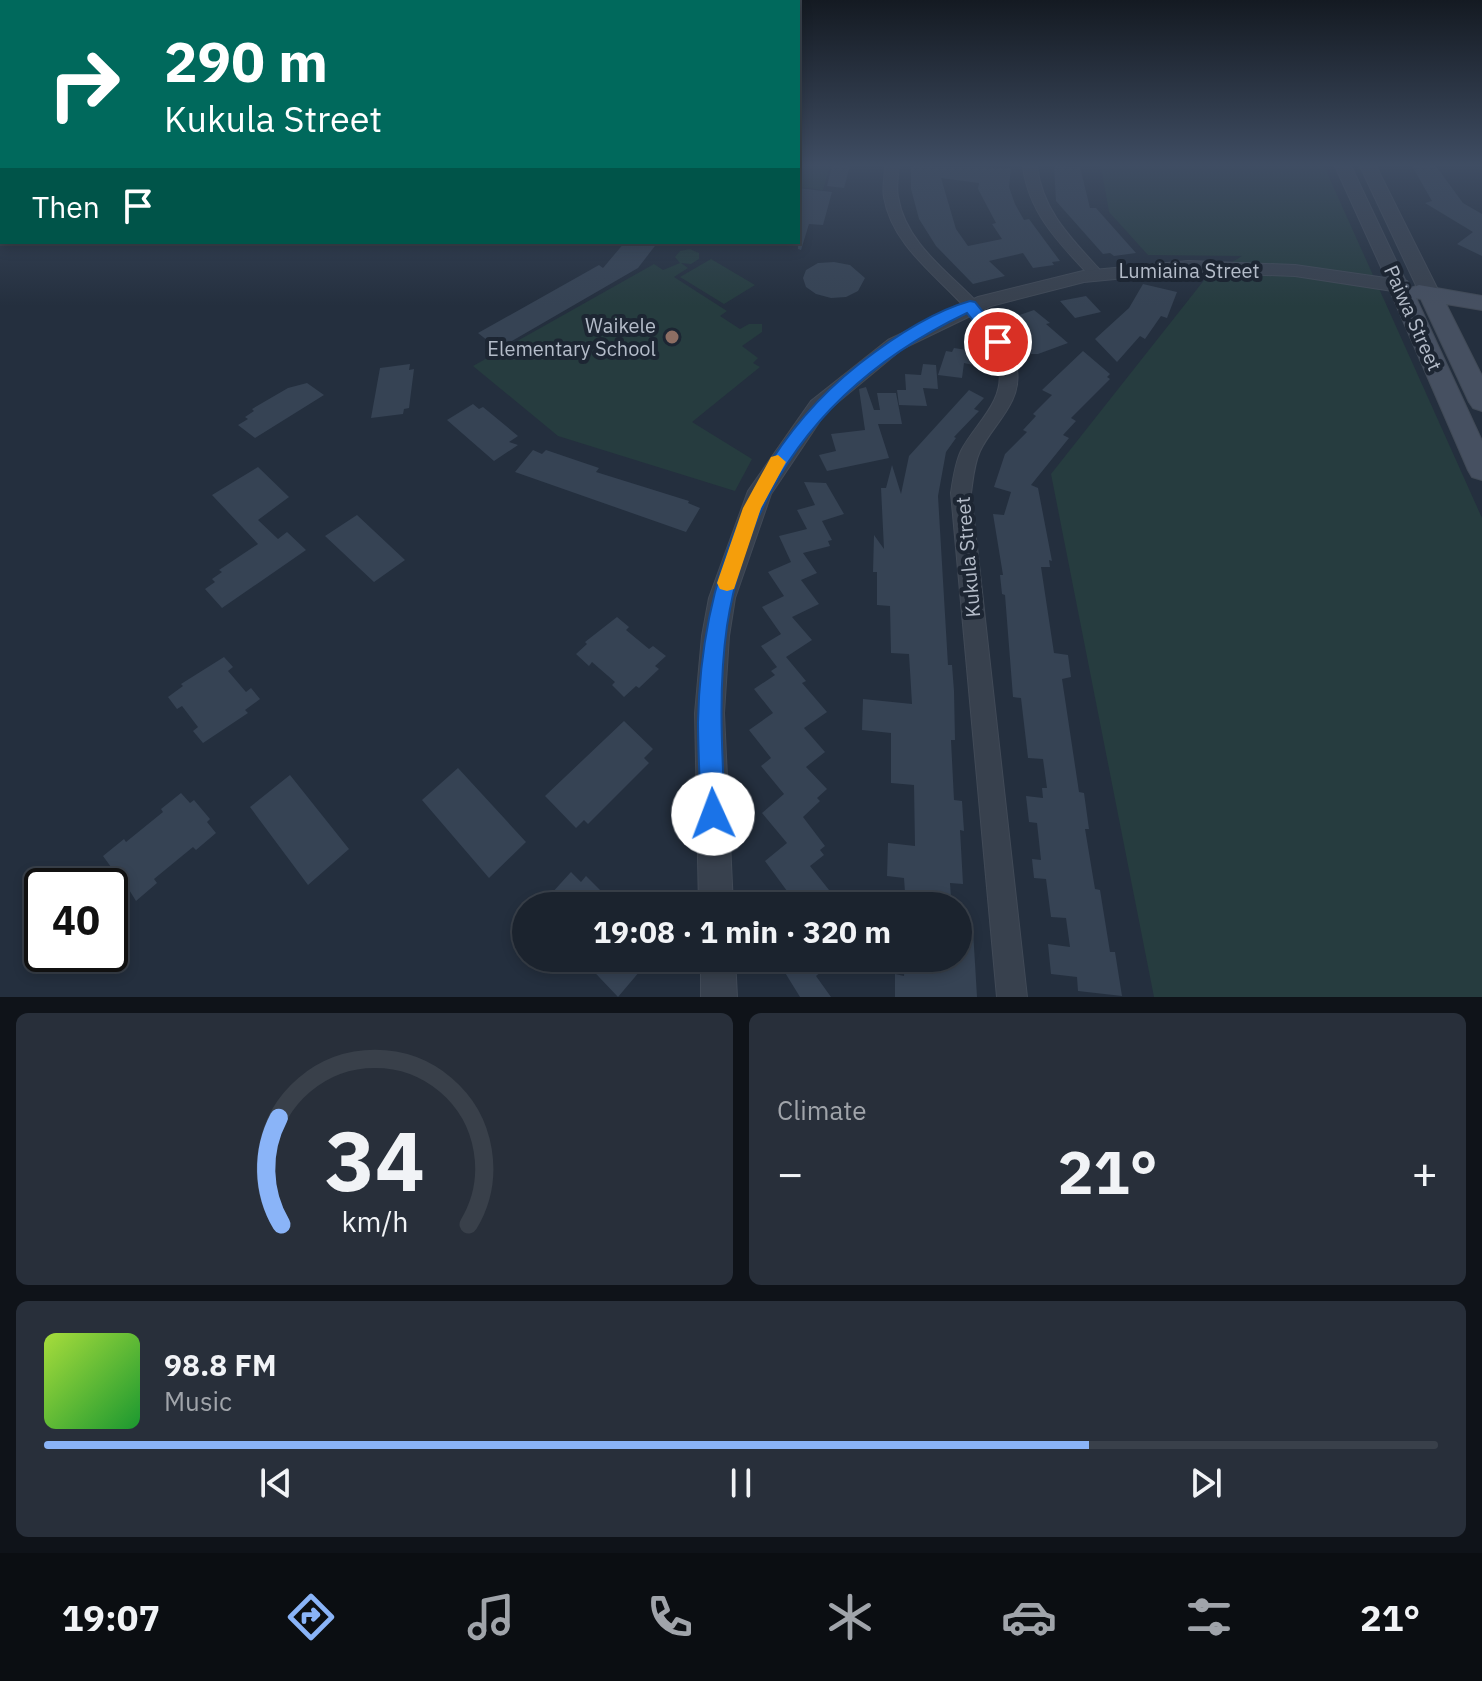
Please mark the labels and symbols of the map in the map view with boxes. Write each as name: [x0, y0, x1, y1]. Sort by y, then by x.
street label: Lumiaina Street: [1119, 257, 1259, 284]
street label: Paiwa Street: [1378, 261, 1449, 375]
pin: [964, 308, 1032, 376]
place label: Waikele Elementary School: [487, 312, 656, 362]
marker: Waikele Elementary School: [663, 328, 681, 346]
street label: Kukula Street: [949, 495, 986, 619]
position arrow: [671, 772, 755, 856]
speed limit sign: 40: [24, 868, 128, 972]

